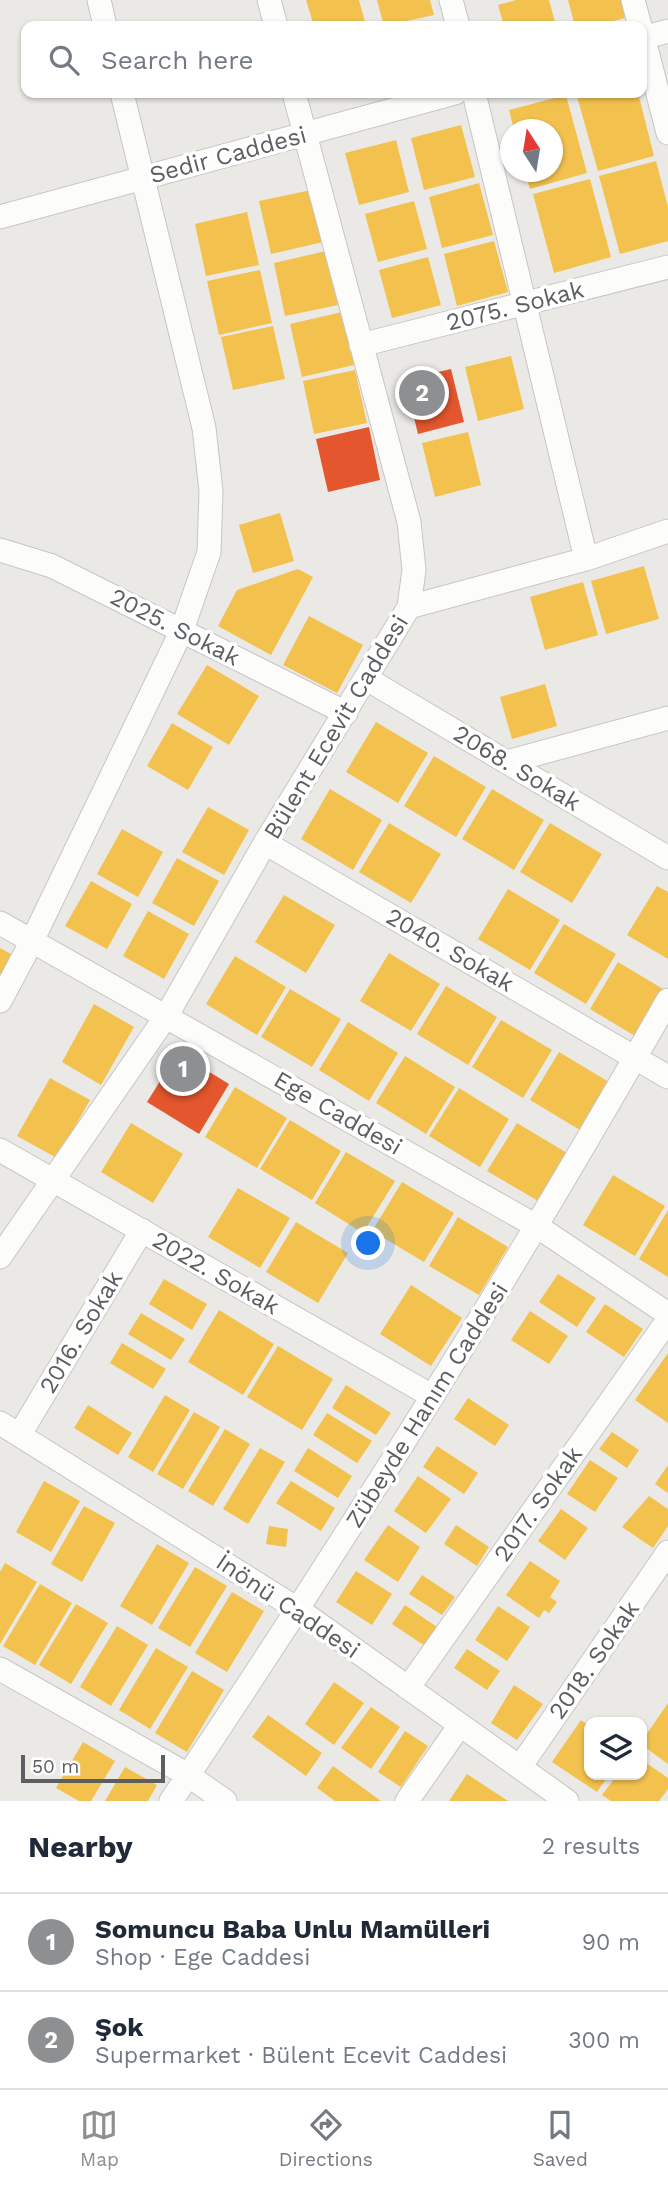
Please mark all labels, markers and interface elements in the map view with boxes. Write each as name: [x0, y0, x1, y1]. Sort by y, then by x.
search box: [21, 21, 647, 98]
icon: search: [45, 41, 83, 79]
text: Search here: [101, 45, 253, 75]
north arrow: [500, 119, 563, 182]
street label: Sedir Caddesi: [147, 121, 309, 189]
street label: 2075. Sokak: [443, 275, 587, 337]
pin: 2: [399, 367, 445, 419]
street label: 2025. Sokak: [105, 582, 245, 672]
street label: Bülent Ecevit Caddesi: [258, 610, 414, 844]
street label: 2068. Sokak: [448, 719, 586, 817]
street label: 2040. Sokak: [381, 902, 519, 998]
pin: 1: [160, 1043, 206, 1095]
street label: Ege Caddesi: [269, 1065, 407, 1161]
street label: 2022. Sokak: [148, 1225, 285, 1321]
your location: [351, 1226, 385, 1260]
street label: 2016. Sokak: [34, 1265, 129, 1398]
street label: Zübeyde Hanım Caddesi: [340, 1277, 514, 1533]
street label: 2017. Sokak: [488, 1441, 588, 1567]
street label: İnönü Caddesi: [211, 1548, 365, 1664]
street label: 2018. Sokak: [543, 1595, 645, 1725]
map controls: [584, 1717, 647, 1780]
button: layers: [584, 1717, 647, 1780]
scale bar: [21, 1752, 164, 1784]
text: 50 m: [32, 1755, 79, 1778]
text: Nearby: [28, 1829, 133, 1864]
text: 2 results: [542, 1833, 640, 1860]
text: Somuncu Baba Unlu Mamülleri: [95, 1914, 490, 1944]
text: 1: [46, 1929, 56, 1956]
text: 90 m: [582, 1929, 640, 1956]
text: Shop · Ege Caddesi: [95, 1944, 310, 1971]
text: Şok: [95, 2012, 144, 2042]
text: 2: [44, 2027, 58, 2054]
text: 300 m: [568, 2027, 640, 2054]
text: Supermarket · Bülent Ecevit Caddesi: [95, 2042, 507, 2069]
tab: Map: [80, 2106, 119, 2171]
tab: Directions: [279, 2106, 373, 2171]
tab: Saved: [533, 2106, 588, 2171]

